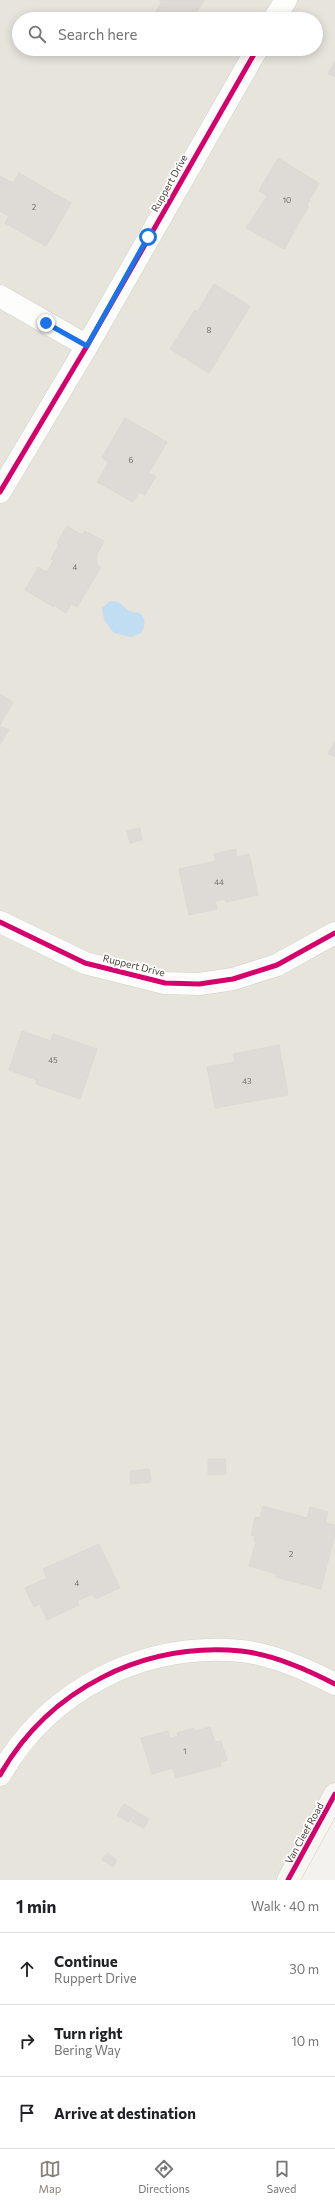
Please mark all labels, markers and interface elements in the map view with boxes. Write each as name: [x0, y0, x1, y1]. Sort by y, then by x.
search box: [12, 12, 323, 56]
icon: search: [26, 23, 48, 45]
text: Search here: [58, 25, 137, 43]
street label: Ruppert Drive: [148, 152, 190, 214]
house number: 10: [283, 195, 291, 205]
house number: 2: [32, 202, 37, 212]
route start: [139, 228, 157, 246]
route end: [37, 314, 55, 332]
house number: 8: [207, 325, 212, 335]
house number: 6: [129, 455, 134, 465]
house number: 4: [73, 562, 78, 572]
house number: 44: [214, 877, 224, 887]
street label: Ruppert Drive: [102, 951, 166, 979]
house number: 45: [48, 1055, 58, 1065]
house number: 43: [242, 1076, 252, 1086]
house number: 2: [289, 1549, 294, 1559]
house number: 4: [75, 1578, 80, 1588]
house number: 1: [183, 1746, 187, 1756]
street label: Van Cleef Road: [282, 1800, 326, 1866]
text: 1 min: [16, 1896, 56, 1917]
text: Walk · 40 m: [251, 1898, 319, 1914]
text: Continue: [54, 1952, 118, 1970]
icon: ahead: [16, 1958, 38, 1980]
text: 30 m: [289, 1961, 319, 1977]
text: Ruppert Drive: [54, 1970, 137, 1986]
text: Turn right: [54, 2024, 123, 2042]
icon: right: [16, 2030, 38, 2052]
text: 10 m: [291, 2033, 319, 2049]
text: Bering Way: [54, 2042, 121, 2058]
icon: arrive: [16, 2102, 38, 2124]
text: Arrive at destination: [54, 2104, 196, 2122]
tab: Map: [39, 2158, 61, 2195]
tab: Directions: [138, 2158, 190, 2195]
tab: Saved: [267, 2158, 296, 2195]

